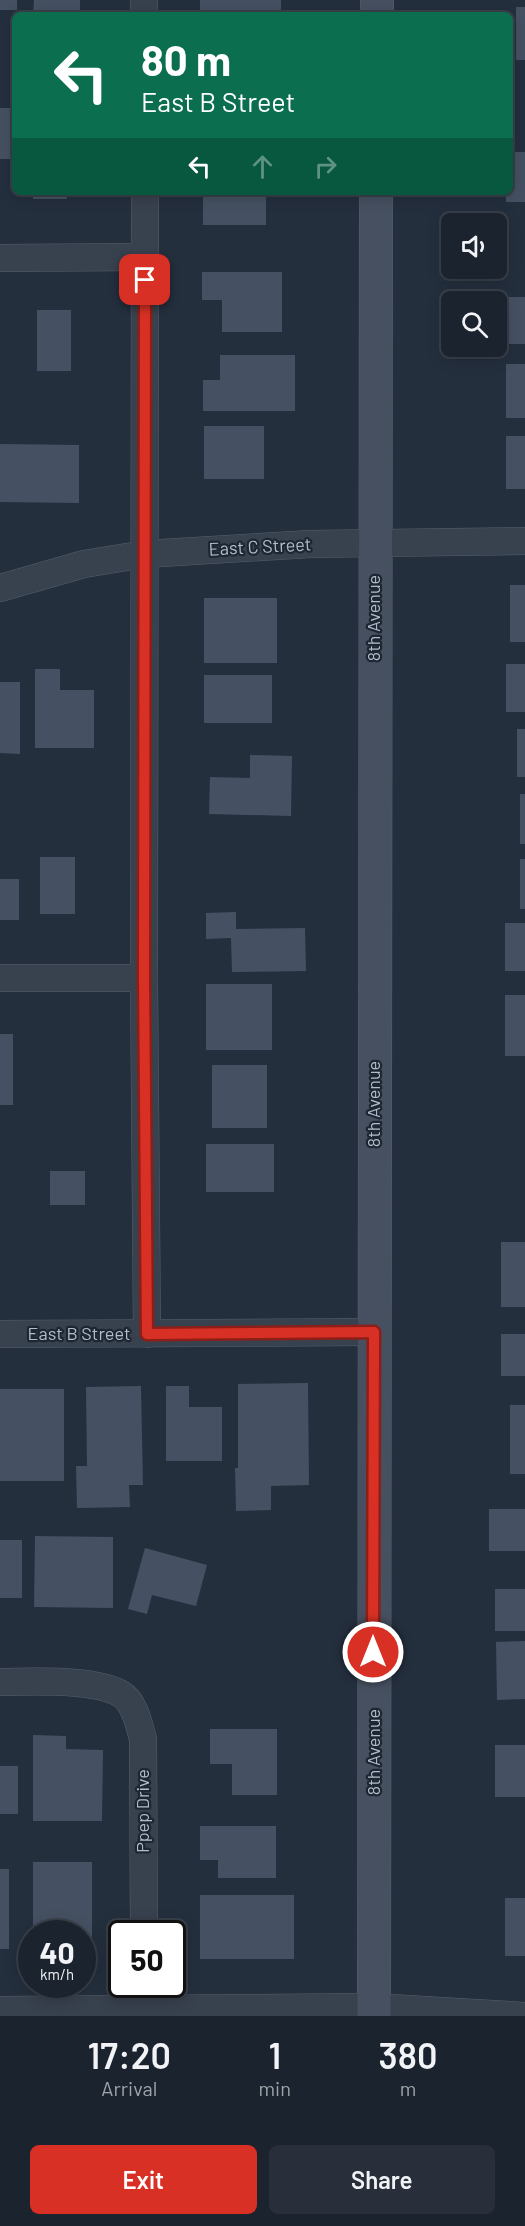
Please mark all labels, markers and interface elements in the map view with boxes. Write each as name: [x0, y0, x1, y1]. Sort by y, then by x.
text: 80 m: [141, 34, 231, 84]
icon: left: [42, 36, 120, 114]
text: East B Street: [141, 85, 295, 117]
icon: left: [183, 150, 216, 183]
icon: ahead: [246, 150, 279, 183]
icon: right: [309, 150, 342, 183]
map controls: [441, 213, 507, 357]
button: sound: [441, 213, 507, 279]
pin: [119, 254, 170, 305]
icon: arrive: [128, 263, 161, 296]
button: search: [441, 291, 507, 357]
street label: East C Street: [208, 532, 312, 560]
street label: 8th Avenue: [362, 575, 384, 661]
street label: 8th Avenue: [362, 1061, 384, 1147]
street label: East B Street: [28, 1322, 130, 1344]
position arrow: [341, 1620, 405, 1684]
street label: 8th Avenue: [362, 1709, 384, 1795]
street label: Ppep Drive: [131, 1769, 153, 1853]
speed limit sign: 50: [108, 1920, 186, 1998]
text: 40: [39, 1934, 75, 1970]
text: km/h: [40, 1965, 74, 1983]
text: 17:20: [88, 2033, 171, 2076]
text: 1: [268, 2033, 281, 2076]
text: 380: [379, 2033, 437, 2076]
text: Arrival: [101, 2076, 157, 2100]
text: min: [259, 2076, 291, 2100]
text: m: [400, 2076, 416, 2100]
button: Exit: [30, 2145, 257, 2214]
button: Share: [269, 2145, 495, 2214]

